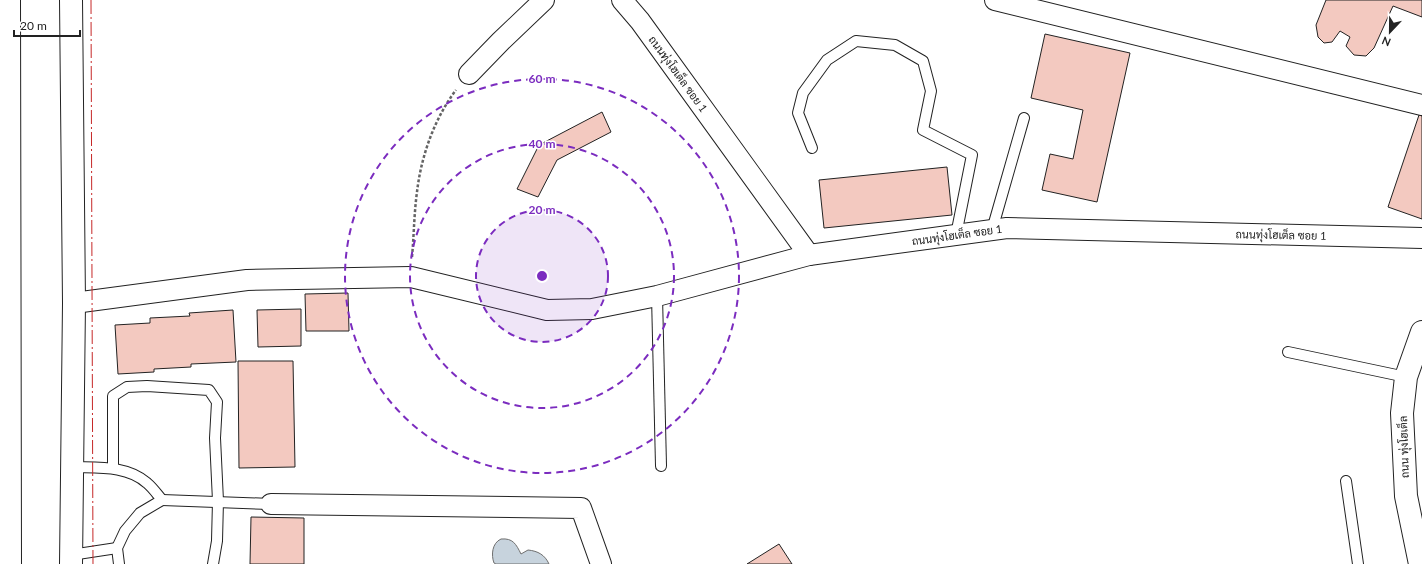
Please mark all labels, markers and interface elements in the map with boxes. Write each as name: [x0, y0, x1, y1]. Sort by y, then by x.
scale bar: [14, 12, 80, 38]
north arrow: [1370, 12, 1410, 52]
text: 20 m: [20, 18, 47, 33]
street label: ถนนทุ่งโฮเต็ล ซอย 1: [644, 32, 712, 116]
text: N: [1380, 34, 1392, 49]
text: 60 m: [529, 71, 555, 86]
text: 40 m: [529, 136, 555, 151]
text: 20 m: [529, 202, 555, 217]
street label: ถนนทุ่งโฮเต็ล ซอย 1: [911, 220, 1003, 250]
street label: ถนนทุ่งโฮเต็ล ซอย 1: [1235, 225, 1327, 245]
centre of rings: [535, 269, 549, 283]
street label: ถนน ทุ่งโฮเต็ล: [1394, 416, 1414, 478]

